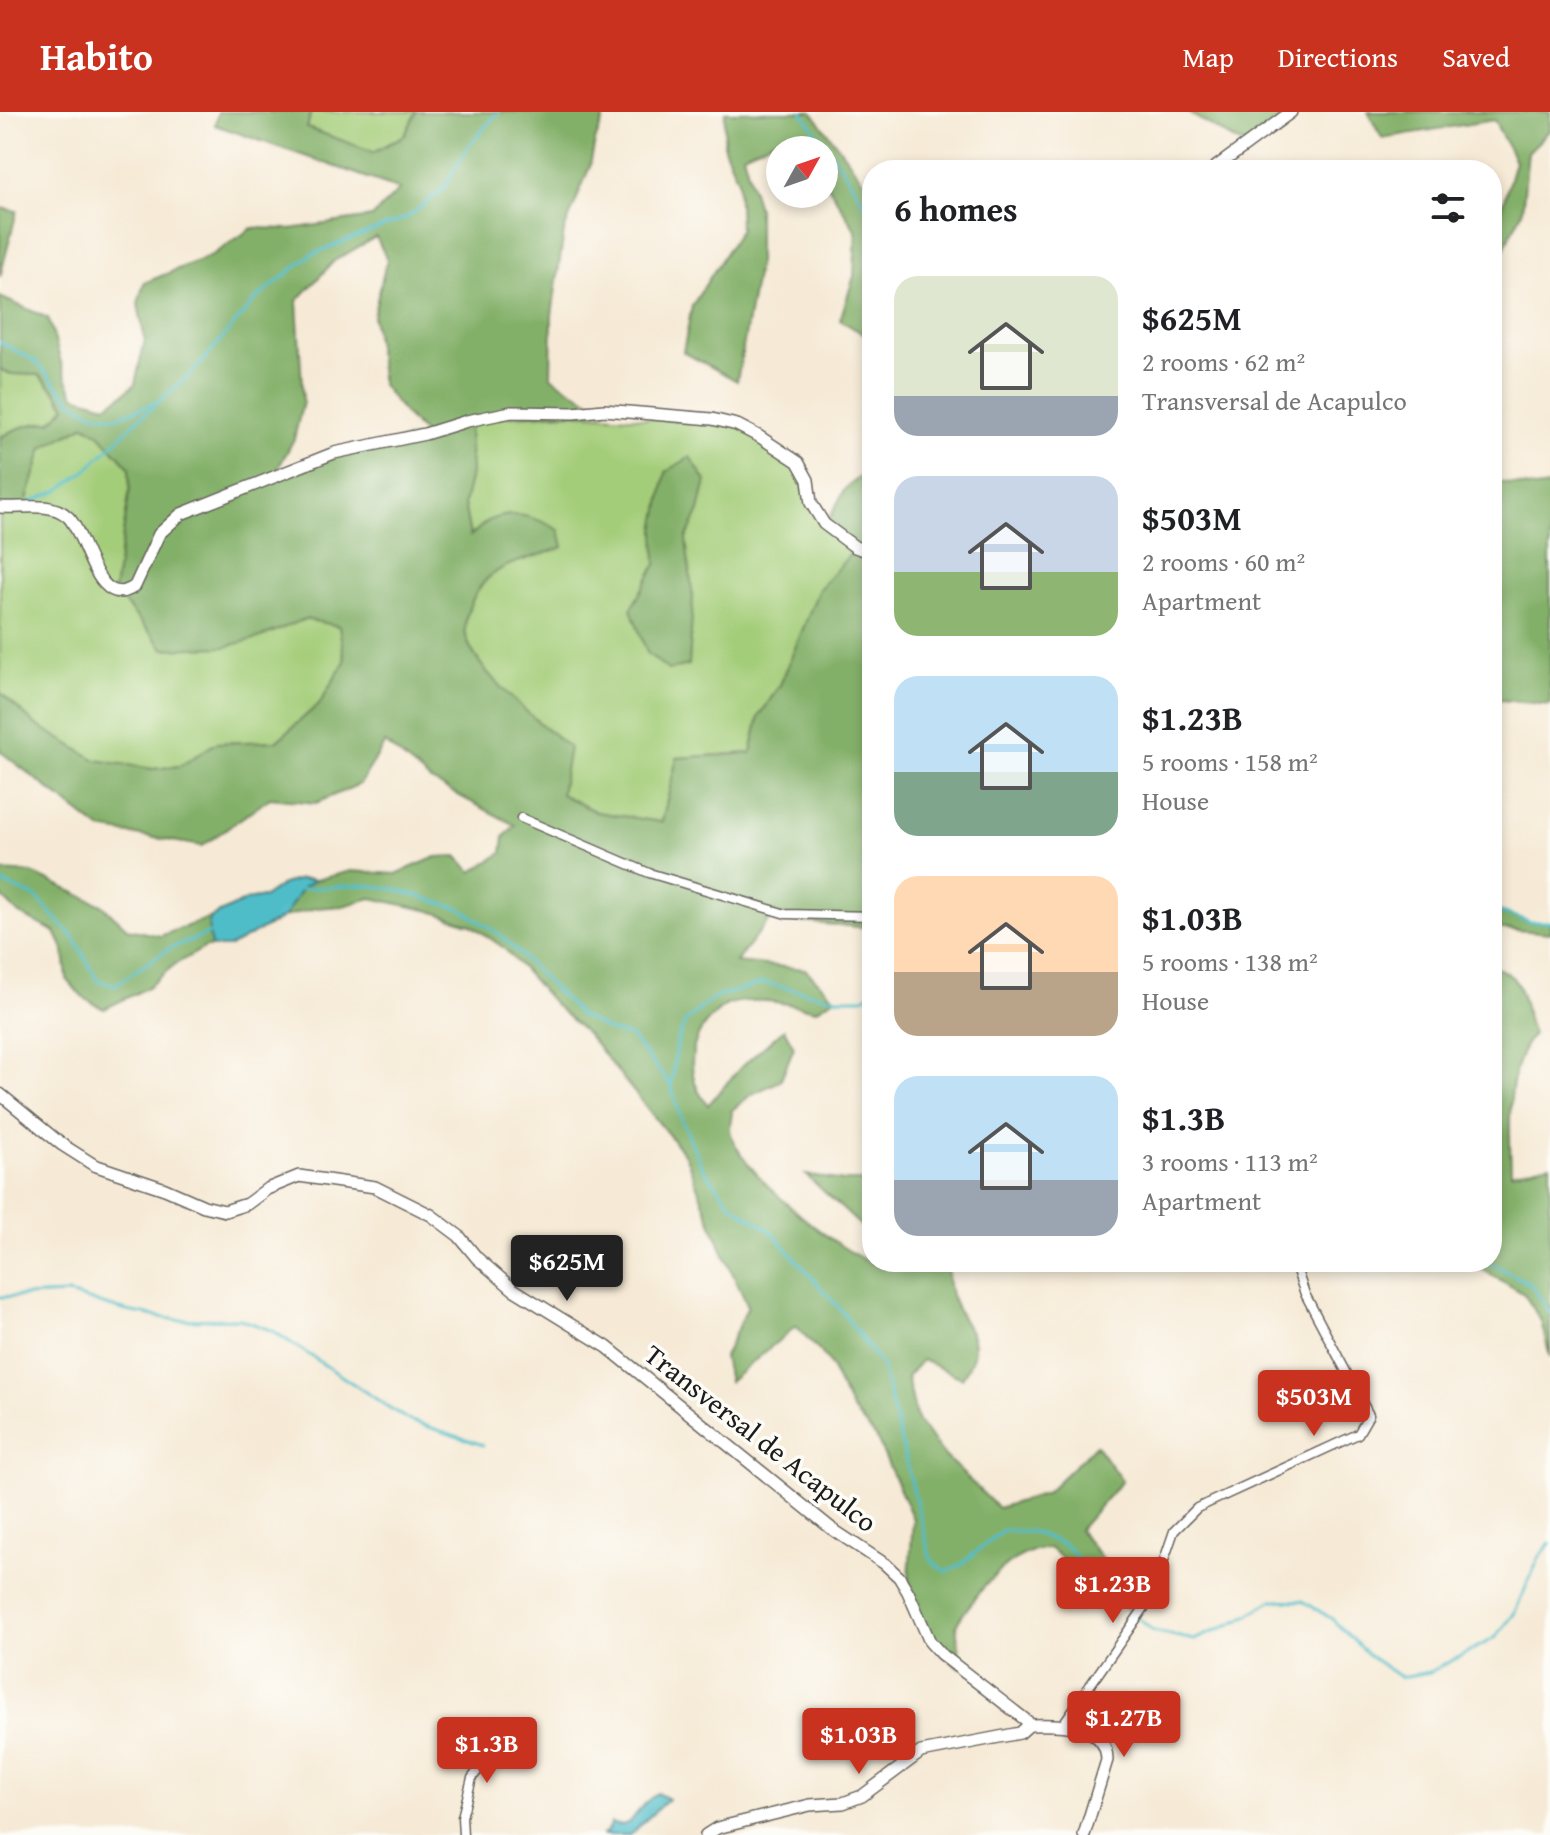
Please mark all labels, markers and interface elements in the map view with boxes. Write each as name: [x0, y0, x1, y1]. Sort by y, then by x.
text: Habito: [40, 28, 153, 84]
text: Map: [1182, 36, 1234, 77]
text: Directions: [1278, 36, 1398, 77]
text: Saved: [1442, 36, 1510, 77]
north arrow: [766, 136, 838, 208]
map controls: [766, 136, 838, 208]
text: 6 homes: [894, 184, 1018, 233]
icon: filters: [1426, 186, 1470, 230]
text: $625M: [1142, 293, 1242, 342]
icon: home: [958, 308, 1054, 404]
text: 2 rooms · 62 m²: [1142, 342, 1305, 381]
text: Transversal de Acapulco: [1142, 381, 1407, 420]
text: $503M: [1142, 493, 1242, 542]
icon: home: [958, 508, 1054, 604]
text: 2 rooms · 60 m²: [1142, 542, 1305, 581]
text: Apartment: [1142, 581, 1261, 620]
text: $1.23B: [1142, 693, 1243, 742]
icon: home: [958, 708, 1054, 804]
text: 5 rooms · 158 m²: [1142, 742, 1318, 781]
text: House: [1142, 781, 1209, 820]
text: $1.03B: [1142, 893, 1243, 942]
icon: home: [958, 908, 1054, 1004]
text: 5 rooms · 138 m²: [1142, 942, 1318, 981]
text: House: [1142, 981, 1209, 1020]
text: $1.3B: [1142, 1093, 1225, 1142]
icon: home: [958, 1108, 1054, 1204]
text: 3 rooms · 113 m²: [1142, 1142, 1318, 1181]
text: Apartment: [1142, 1181, 1261, 1220]
pin: $625M: [511, 1235, 623, 1303]
text: $625M: [529, 1241, 605, 1280]
street label: Transversal de Acapulco: [636, 1334, 886, 1542]
pin: $503M: [1258, 1370, 1370, 1438]
text: $503M: [1276, 1376, 1352, 1415]
pin: $1.23B: [1048, 1557, 1178, 1625]
text: $1.23B: [1074, 1563, 1152, 1602]
pin: $1.27B: [1059, 1691, 1189, 1759]
text: $1.27B: [1085, 1697, 1163, 1736]
pin: $1.03B: [794, 1708, 924, 1776]
text: $1.03B: [820, 1714, 898, 1753]
pin: $1.3B: [431, 1717, 543, 1785]
text: $1.3B: [455, 1723, 519, 1762]

